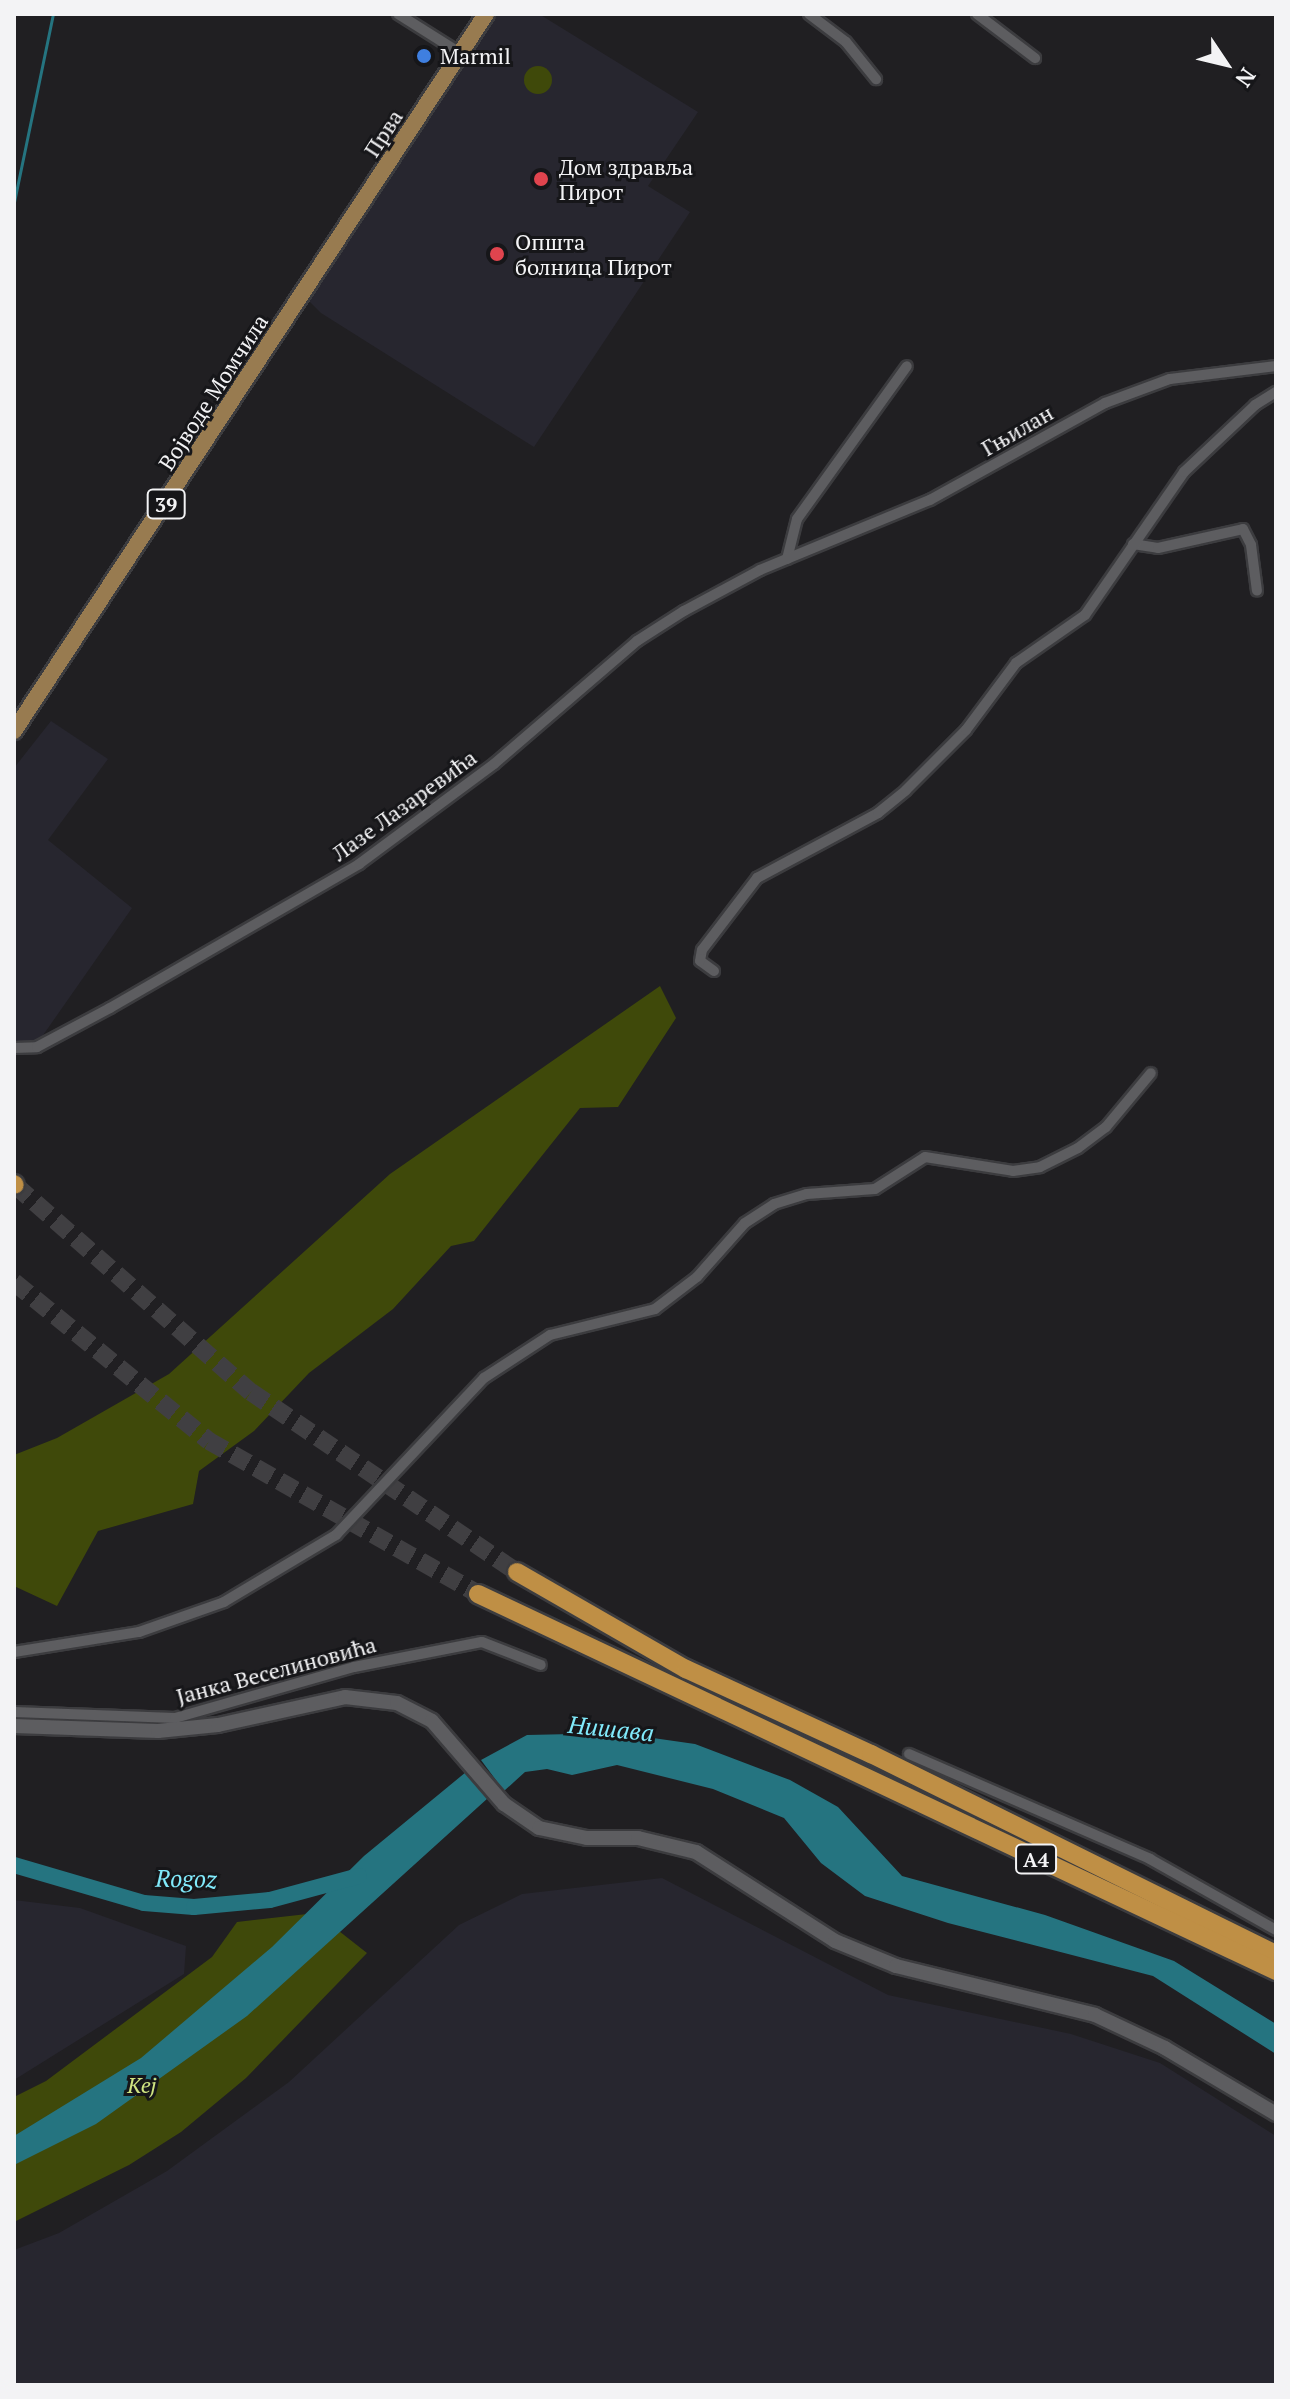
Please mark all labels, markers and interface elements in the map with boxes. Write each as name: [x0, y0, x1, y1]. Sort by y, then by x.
north arrow: [1186, 24, 1266, 104]
place label: Marmil: [440, 43, 511, 69]
marker: Marmil: [415, 47, 433, 65]
text: N: [1229, 63, 1263, 93]
street label: Прва: [358, 104, 408, 162]
place label: Дом здравља Пирот: [559, 153, 693, 204]
marker: Дом здравља Пирот: [530, 168, 552, 190]
place label: Општа болница Пирот: [515, 228, 672, 280]
marker: Општа болница Пирот: [486, 243, 508, 265]
street label: Војводе Момчила: [153, 309, 273, 475]
street label: Гњилан: [976, 399, 1058, 461]
road number: 39: [146, 488, 186, 520]
street label: Лазе Лазаревића: [327, 744, 481, 866]
street label: Јанка Веселиновића: [173, 1631, 379, 1709]
water label: Нишава: [567, 1710, 655, 1748]
road number: A4: [1014, 1843, 1058, 1875]
water label: Rogoz: [155, 1864, 217, 1894]
park label: Кеј: [127, 2072, 157, 2098]

